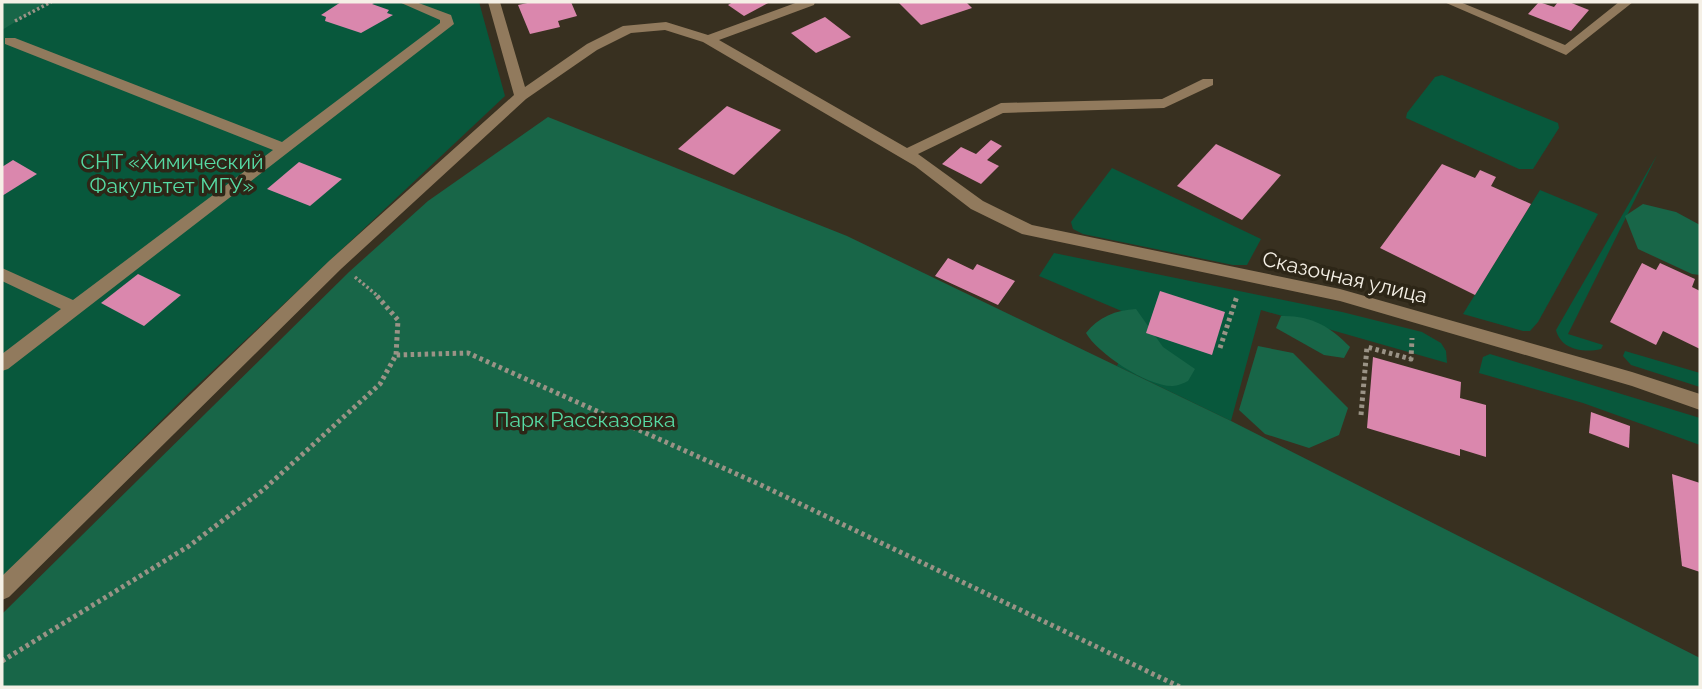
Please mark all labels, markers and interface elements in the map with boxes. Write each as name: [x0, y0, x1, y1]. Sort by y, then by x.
park label: СНТ «Химический Факультет МГУ»: [81, 149, 264, 198]
street label: Сказочная улица: [1260, 246, 1430, 308]
park label: Парк Рассказовка: [494, 407, 676, 432]

